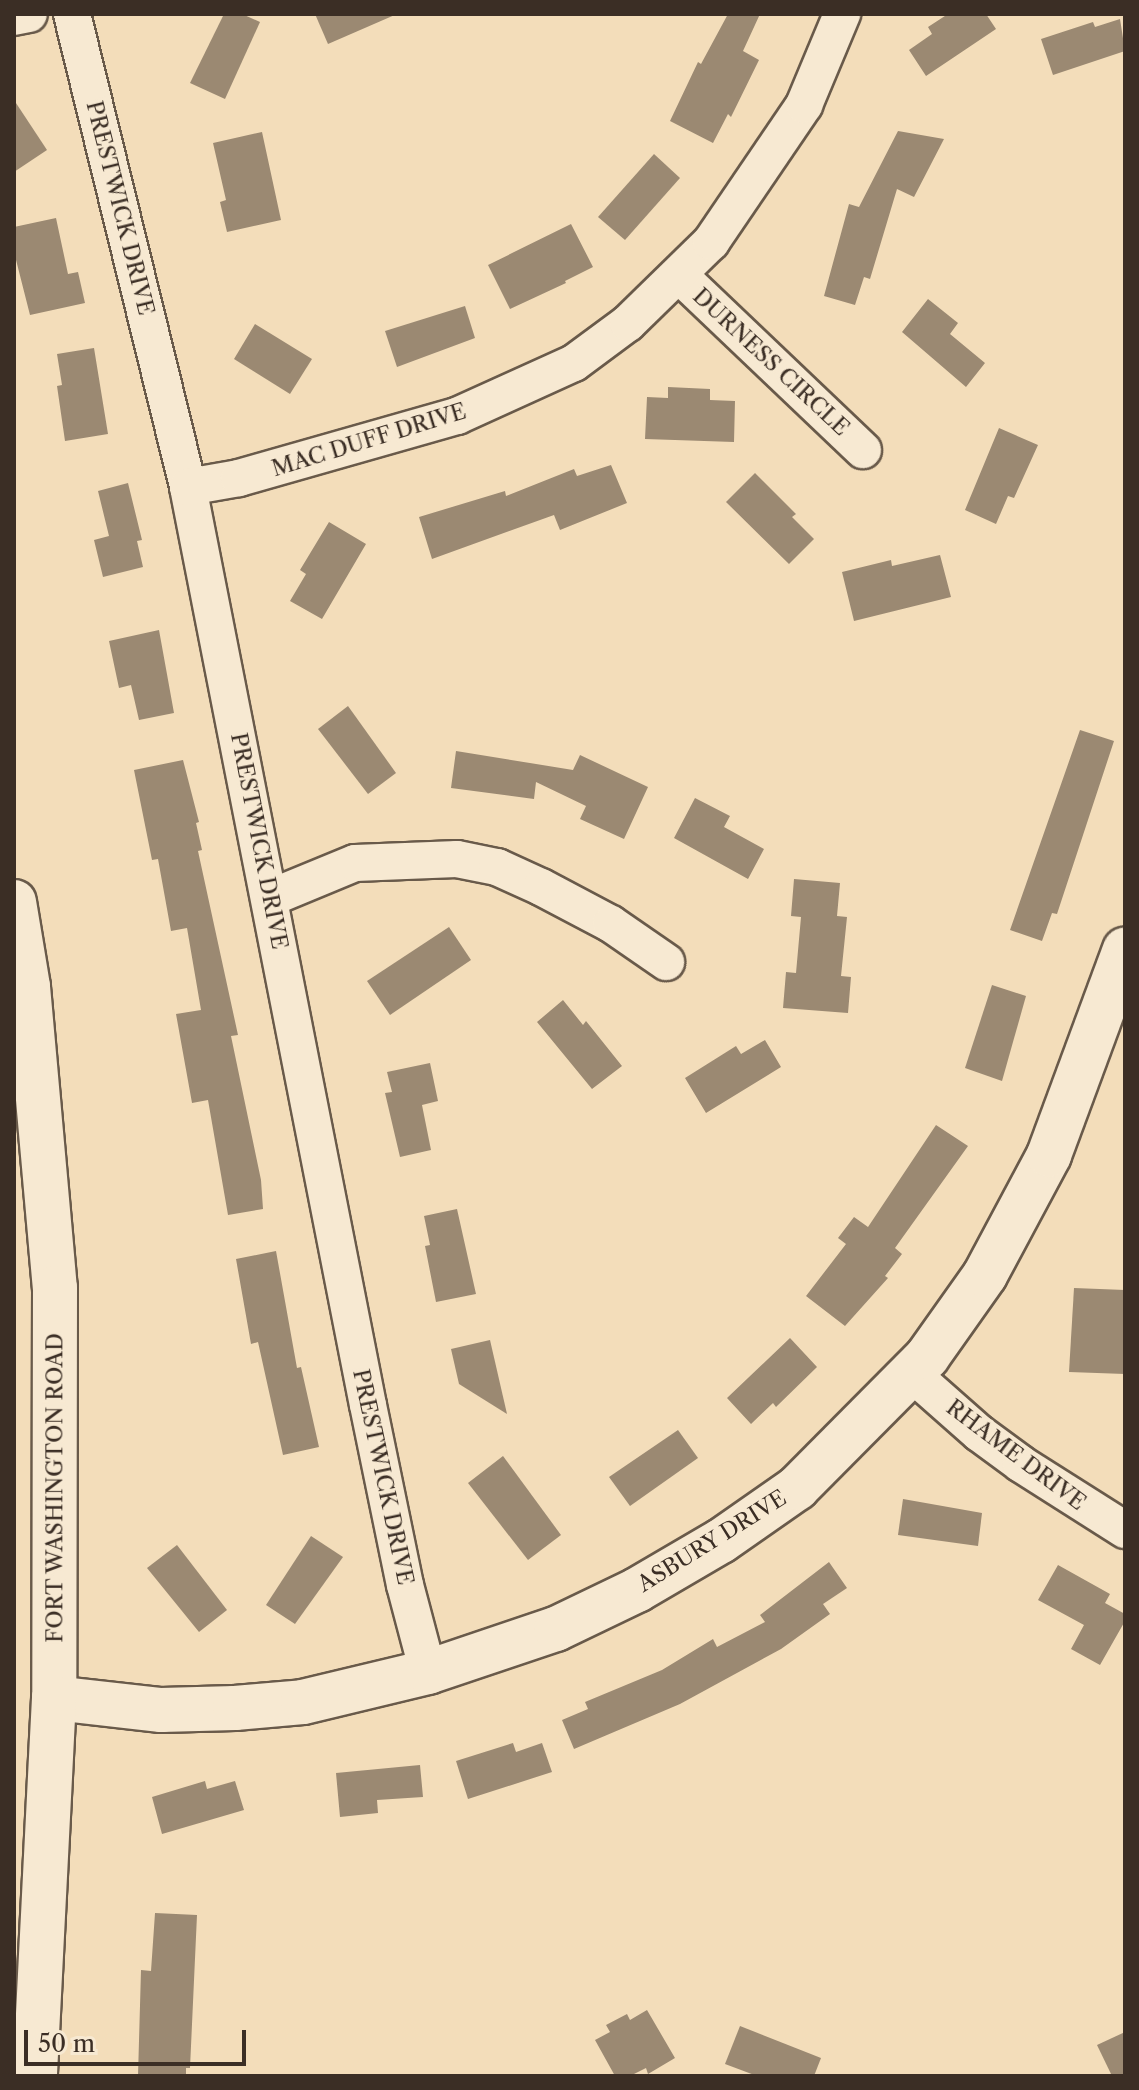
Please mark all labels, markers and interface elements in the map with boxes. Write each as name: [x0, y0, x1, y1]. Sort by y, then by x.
street label: PRESTWICK DRIVE: [81, 98, 159, 318]
street label: DURNESS CIRCLE: [687, 283, 855, 441]
street label: MAC DUFF DRIVE: [268, 398, 470, 482]
street label: PRESTWICK DRIVE: [225, 730, 293, 952]
street label: FORT WASHINGTON ROAD: [42, 1332, 68, 1644]
street label: PRESTWICK DRIVE: [347, 1366, 419, 1588]
street label: RHAME DRIVE: [941, 1394, 1091, 1516]
street label: ASBURY DRIVE: [632, 1484, 792, 1598]
scale bar: [28, 2014, 250, 2064]
text: 50 m: [38, 2029, 95, 2058]

